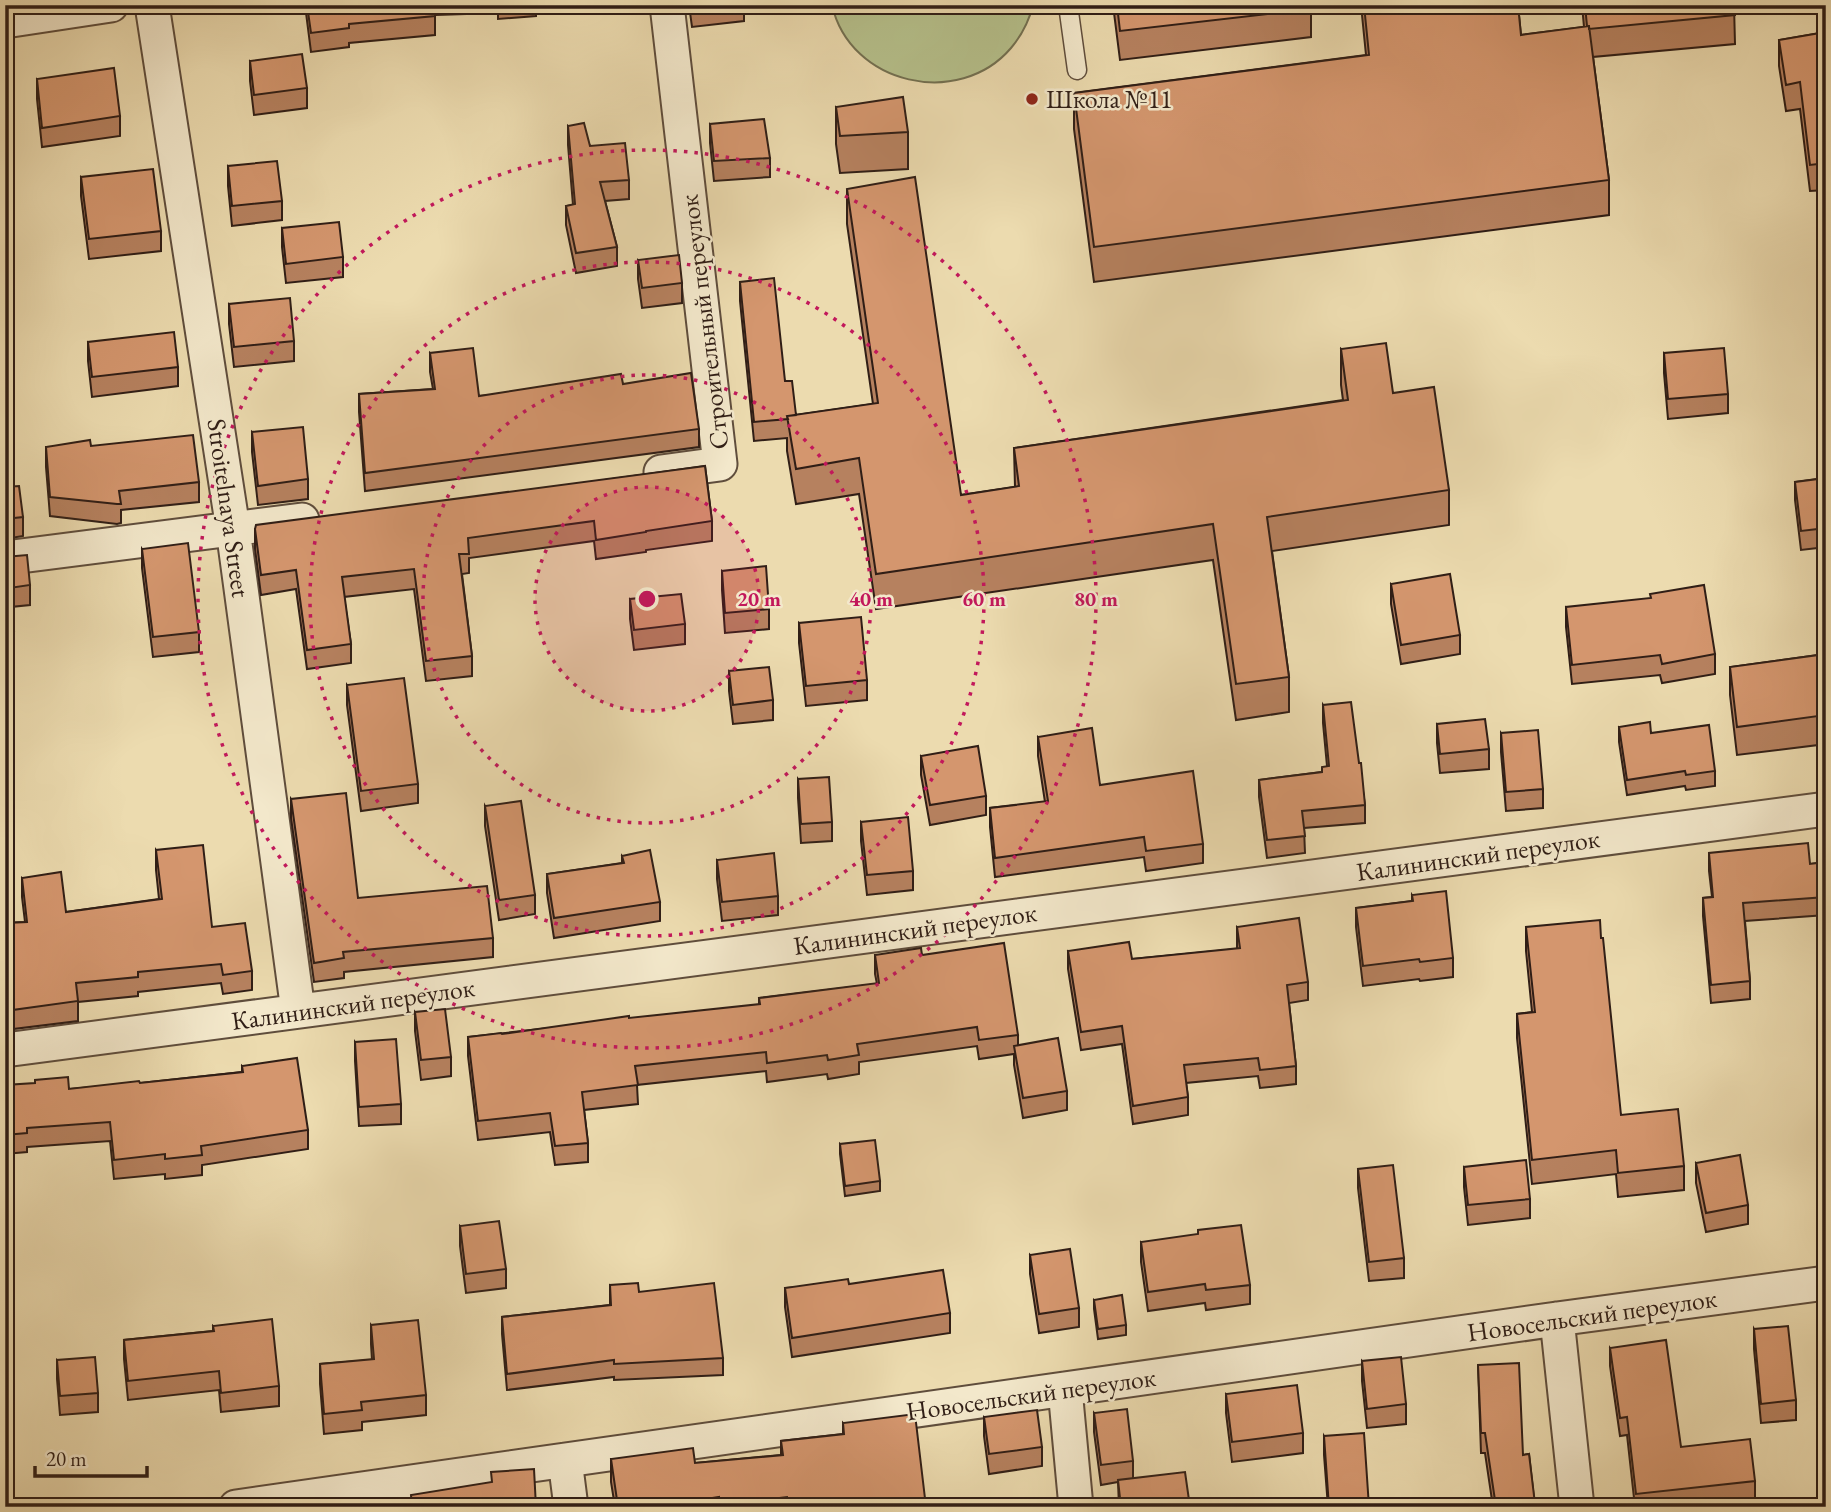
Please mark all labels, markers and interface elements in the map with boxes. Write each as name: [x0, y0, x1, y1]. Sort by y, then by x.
place label: Школа №11: [1046, 82, 1173, 116]
marker: Школа №11: [1024, 91, 1040, 107]
street label: Строительный переулок: [671, 192, 736, 451]
street label: Stroitelnaya Street: [200, 416, 258, 600]
text: 20 m: [737, 585, 781, 612]
text: 40 m: [849, 585, 893, 612]
text: 60 m: [962, 585, 1006, 612]
text: 80 m: [1074, 585, 1118, 612]
centre of rings: [635, 587, 659, 611]
street label: Калининский переулок: [1354, 821, 1602, 889]
street label: Калининский переулок: [791, 895, 1039, 963]
street label: Калининский переулок: [229, 970, 477, 1038]
street label: Новосельский переулок: [1465, 1281, 1720, 1349]
street label: Новосельский переулок: [904, 1360, 1159, 1428]
scale bar: [35, 1435, 147, 1479]
text: 20 m: [46, 1445, 87, 1472]

